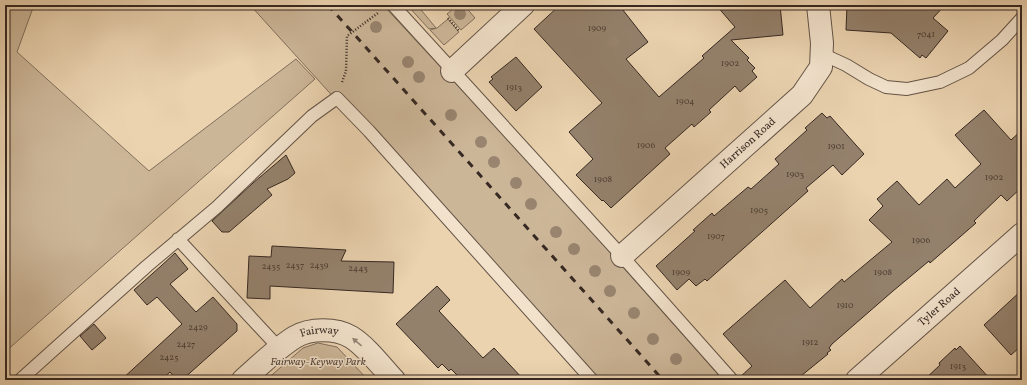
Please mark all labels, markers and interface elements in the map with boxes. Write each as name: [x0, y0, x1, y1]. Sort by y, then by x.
house number: 1909: [588, 22, 607, 35]
house number: 7041: [917, 28, 935, 41]
house number: 1902: [721, 57, 739, 70]
house number: 1913: [506, 81, 523, 94]
house number: 1904: [676, 95, 694, 108]
street label: Harrison Road: [717, 114, 779, 172]
house number: 1906: [637, 139, 656, 152]
house number: 1901: [827, 140, 845, 153]
house number: 1903: [786, 168, 804, 181]
house number: 1902: [985, 171, 1003, 184]
house number: 1908: [594, 173, 613, 186]
house number: 1905: [750, 204, 768, 217]
house number: 1907: [707, 230, 725, 243]
house number: 1906: [912, 234, 931, 247]
house number: 2437: [286, 259, 304, 272]
house number: 2439: [310, 259, 329, 272]
house number: 2435: [262, 260, 280, 273]
house number: 2443: [348, 262, 368, 275]
house number: 1909: [672, 266, 691, 279]
house number: 1908: [874, 266, 893, 279]
street label: Tyler Road: [915, 284, 964, 330]
house number: 1910: [836, 299, 854, 312]
house number: 2429: [188, 321, 208, 334]
street label: Fairway: [298, 323, 340, 341]
house number: 1912: [802, 336, 818, 349]
house number: 2427: [177, 338, 195, 351]
one-way arrow: [352, 338, 363, 347]
house number: 2425: [159, 351, 179, 364]
park label: Fairway-Keyway Park: [270, 355, 366, 370]
house number: 1913: [950, 360, 967, 373]

